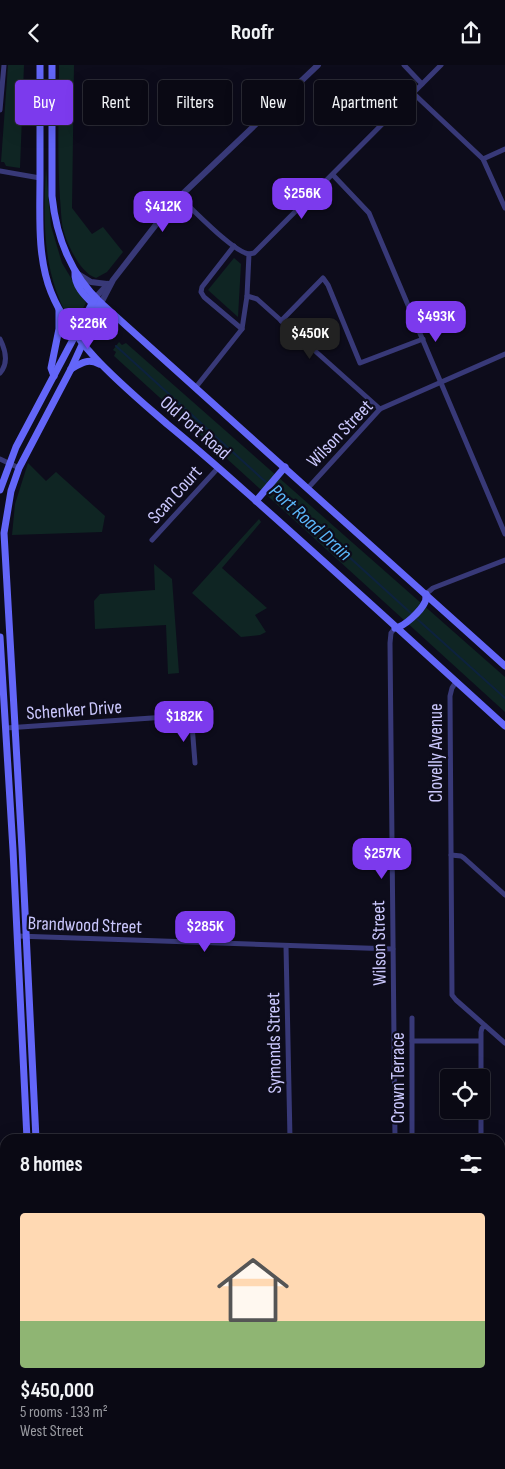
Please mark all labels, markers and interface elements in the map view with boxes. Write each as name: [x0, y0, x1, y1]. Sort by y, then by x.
icon: back: [20, 19, 48, 47]
text: Roofr: [231, 19, 274, 46]
icon: share: [457, 19, 485, 47]
chip: Buy: [15, 80, 73, 125]
chip: Rent: [83, 80, 148, 125]
chip: Filters: [158, 80, 232, 125]
chip: New: [242, 80, 304, 125]
chip: Apartment: [314, 80, 416, 125]
pin: $256K: [267, 177, 337, 220]
text: $256K: [283, 184, 321, 203]
pin: $412K: [128, 191, 198, 233]
text: $412K: [144, 197, 182, 216]
pin: $493K: [401, 301, 471, 343]
pin: $226K: [53, 307, 123, 350]
text: $493K: [417, 307, 455, 326]
text: $226K: [69, 314, 107, 333]
pin: $450K: [275, 317, 345, 360]
text: $450K: [291, 324, 329, 343]
street label: Old Port Road: [155, 391, 235, 465]
street label: Wilson Street: [302, 395, 378, 473]
street label: Scan Court: [143, 461, 207, 529]
water label: Port Road Drain: [264, 479, 357, 566]
street label: Schenker Drive: [25, 696, 123, 725]
pin: $182K: [149, 701, 219, 743]
street label: Clovelly Avenue: [425, 703, 448, 803]
text: $182K: [165, 707, 203, 726]
pin: $257K: [347, 837, 417, 880]
text: $257K: [363, 844, 401, 863]
street label: Wilson Street: [367, 900, 392, 986]
pin: $285K: [170, 911, 240, 953]
street label: Brandwood Street: [27, 912, 143, 939]
text: $285K: [186, 917, 224, 936]
street label: Symonds Street: [262, 992, 287, 1094]
street label: Crown Terrace: [387, 1032, 410, 1124]
map controls: [440, 1069, 490, 1119]
button: locate: [440, 1069, 490, 1119]
icon: filters: [457, 1150, 485, 1178]
text: 8 homes: [20, 1152, 83, 1177]
icon: home: [208, 1245, 298, 1335]
text: $450,000: [20, 1378, 94, 1403]
text: 5 rooms · 133 m²: [20, 1403, 108, 1422]
text: West Street: [20, 1422, 84, 1441]

